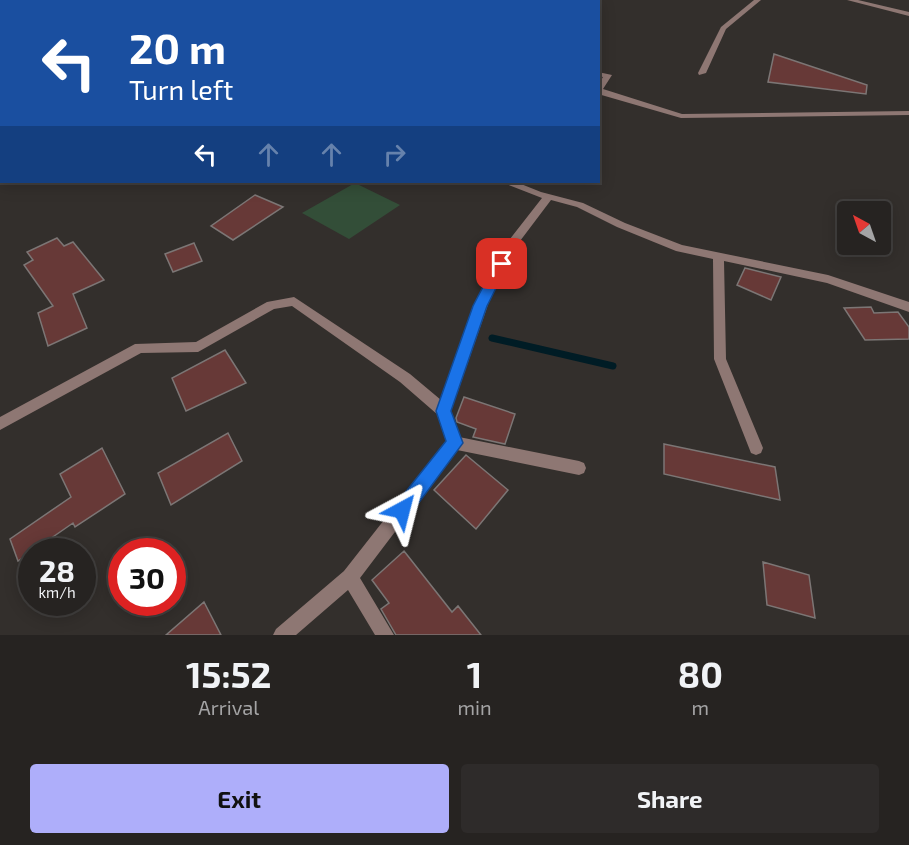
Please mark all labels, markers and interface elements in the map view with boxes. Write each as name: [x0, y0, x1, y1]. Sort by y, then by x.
text: 20 m: [129, 22, 226, 72]
icon: left: [30, 24, 108, 102]
text: Turn left: [129, 73, 233, 105]
icon: left: [189, 138, 222, 171]
icon: ahead: [252, 138, 285, 171]
icon: ahead: [315, 138, 348, 171]
icon: right: [378, 138, 411, 171]
north arrow: [837, 201, 891, 255]
map controls: [837, 201, 891, 255]
pin: [476, 238, 527, 289]
icon: arrive: [485, 247, 518, 280]
position arrow: [370, 478, 434, 542]
speed limit sign: 30: [108, 538, 186, 616]
text: 28: [39, 552, 75, 588]
text: km/h: [38, 583, 76, 601]
text: 15:52: [186, 652, 272, 695]
text: 1: [467, 652, 482, 695]
text: 80: [678, 652, 723, 695]
text: Arrival: [198, 695, 259, 719]
text: min: [458, 695, 492, 719]
text: m: [692, 695, 709, 719]
button: Exit: [30, 764, 449, 833]
button: Share: [461, 764, 879, 833]

